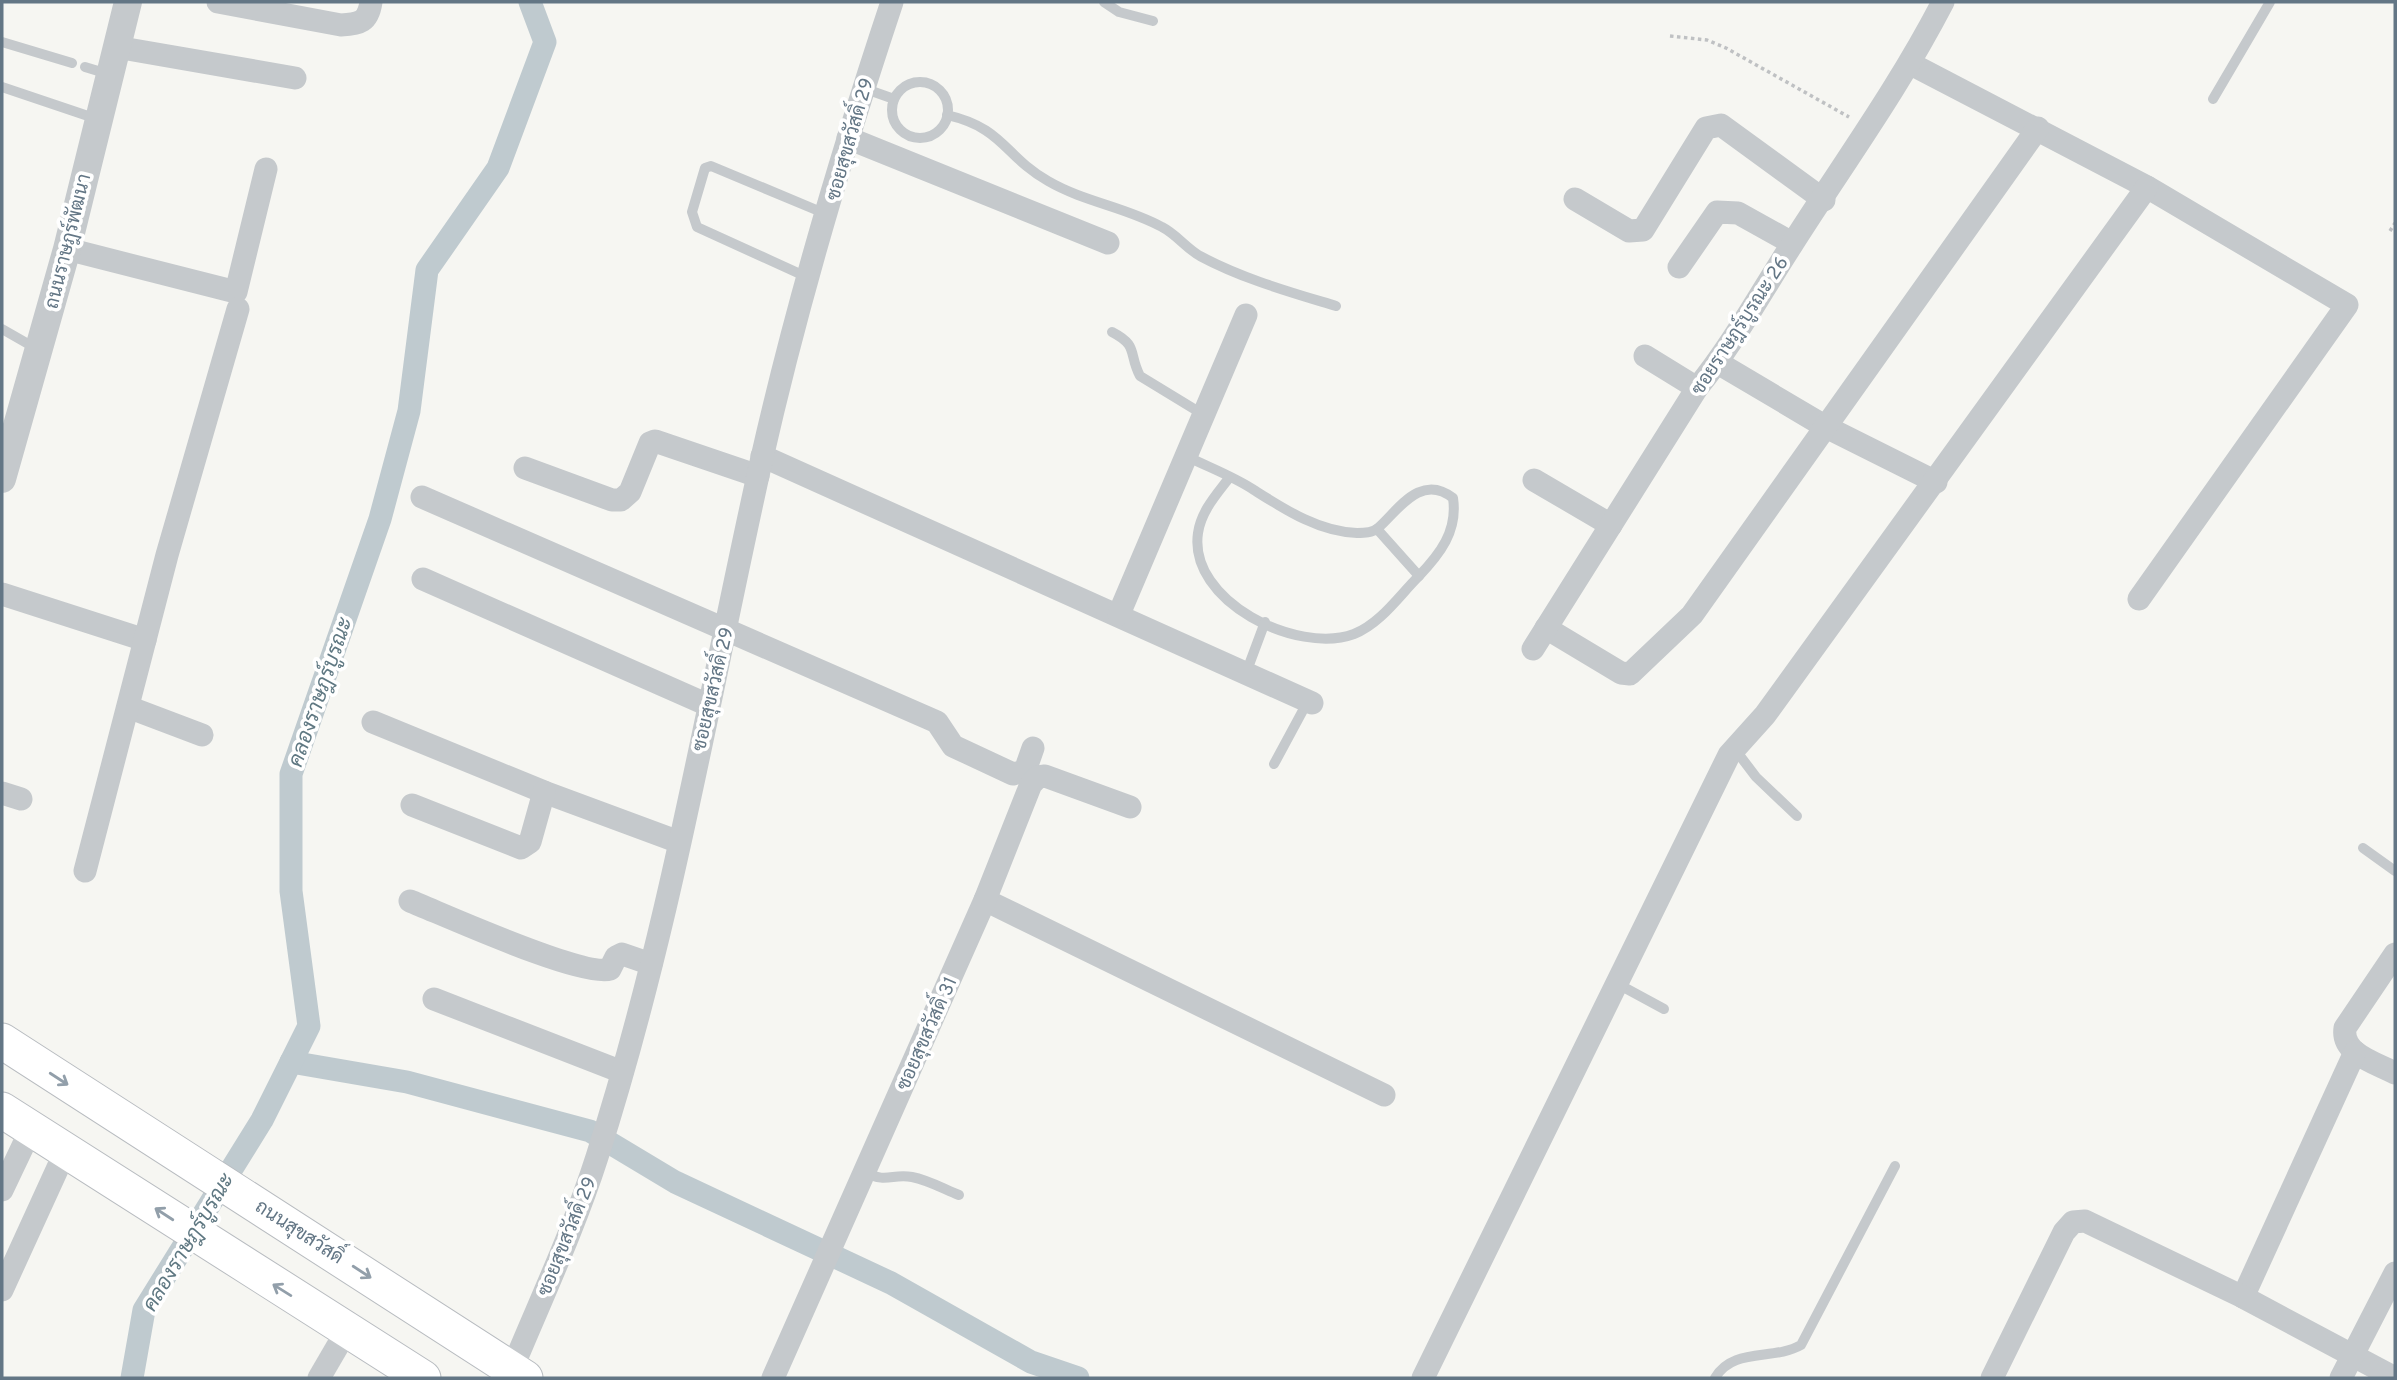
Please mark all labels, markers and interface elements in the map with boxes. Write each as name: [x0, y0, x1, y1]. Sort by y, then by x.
street label: ซอยสุขสวัสดิ์ 29: [814, 73, 880, 204]
street label: ถนนราษฎร์พัฒนา: [39, 171, 97, 311]
street label: ซอยราษฎร์บูรณะ 26: [1685, 251, 1794, 400]
water label: คลองราษฎร์บูรณะ: [281, 613, 360, 771]
street label: ซอยสุขสวัสดิ์ 29: [680, 623, 740, 754]
street label: ซอยสุขสวัสดิ์ 31: [885, 970, 964, 1094]
one-way arrow: [49, 1071, 68, 1086]
water label: คลองราษฎร์บูรณะ: [136, 1167, 242, 1317]
street label: ซอยสุขสวัสดิ์ 29: [526, 1171, 603, 1300]
street label: ถนนสุขสวัสดิ์: [250, 1188, 352, 1270]
one-way arrow: [155, 1207, 174, 1221]
one-way arrow: [352, 1264, 371, 1279]
one-way arrow: [273, 1282, 293, 1296]

